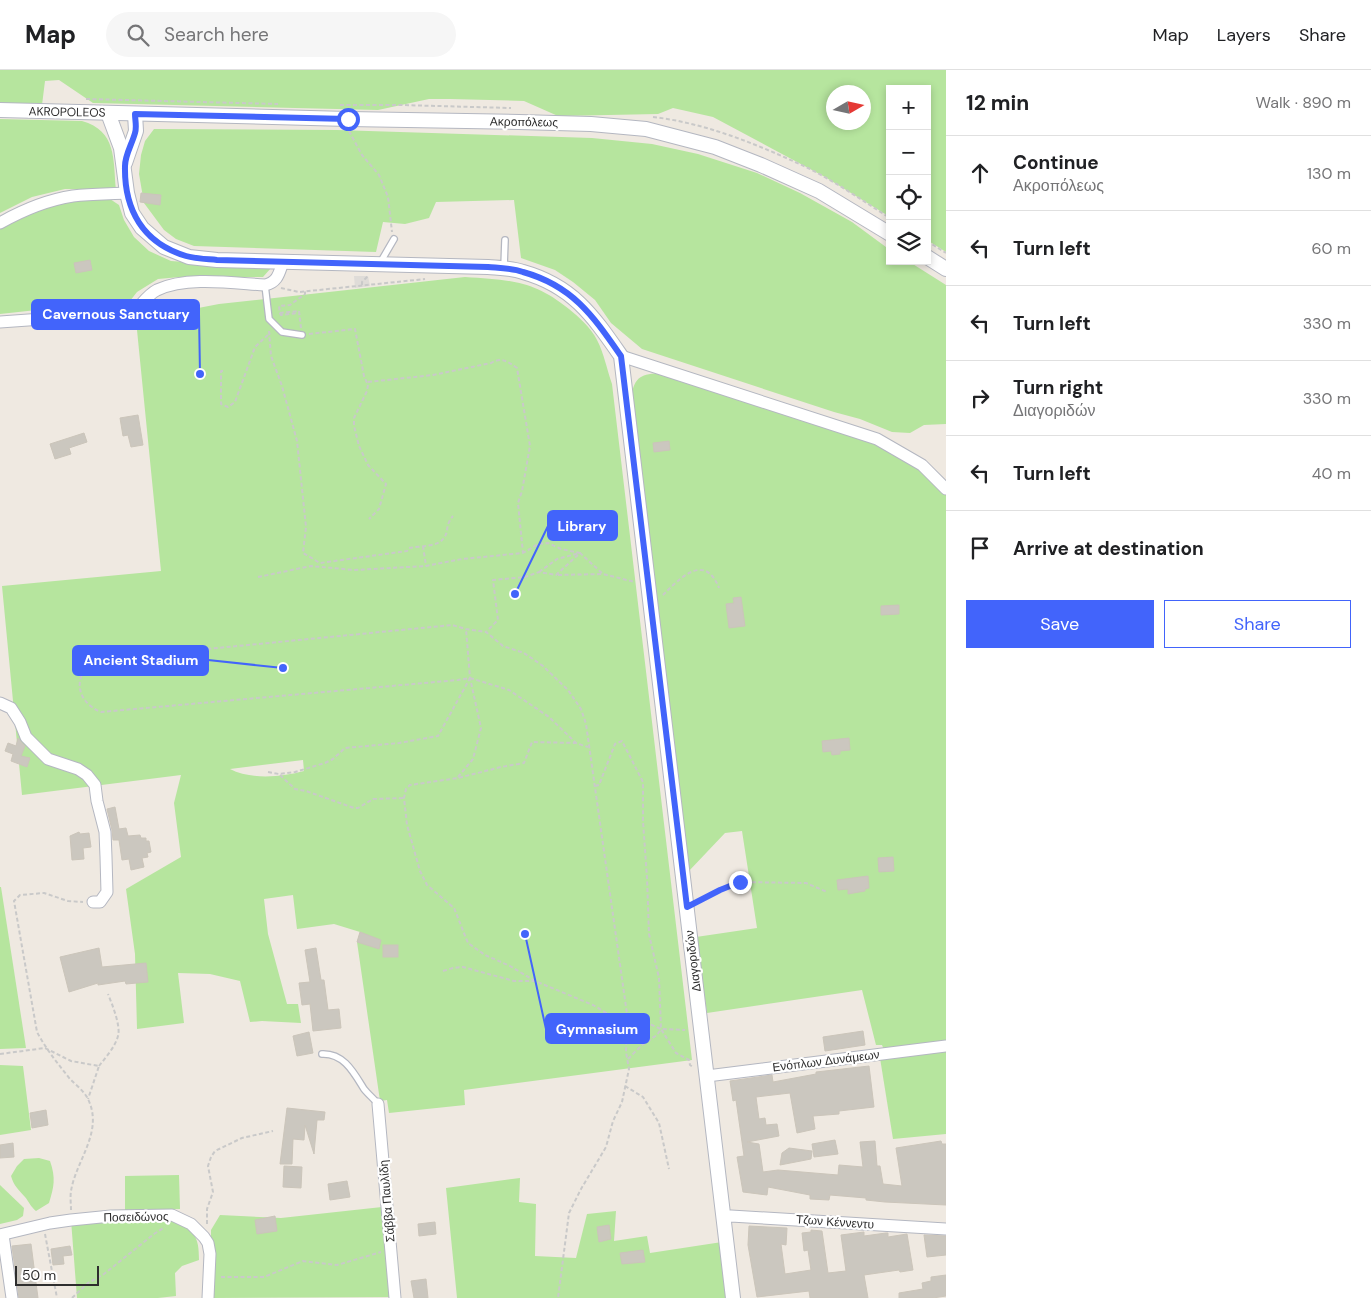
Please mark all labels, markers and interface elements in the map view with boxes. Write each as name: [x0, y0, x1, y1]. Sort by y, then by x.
search box: [106, 12, 456, 57]
text: Map: [25, 19, 76, 50]
icon: search: [124, 21, 152, 49]
text: Search here: [164, 22, 269, 47]
text: Map: [1153, 23, 1189, 47]
text: Layers: [1217, 23, 1271, 47]
text: Share: [1299, 23, 1346, 47]
north arrow: [826, 85, 871, 130]
map controls: [886, 85, 931, 265]
button: +: [886, 85, 931, 130]
text: 12 min: [966, 89, 1029, 117]
text: Walk · 890 m: [1256, 92, 1351, 113]
street label: AKROPOLEOS: [28, 103, 106, 121]
route start: [337, 108, 360, 131]
street label: Ακροπόλεως: [490, 113, 558, 131]
button: −: [886, 130, 931, 175]
text: Continue: [1013, 150, 1099, 175]
icon: ahead: [966, 159, 994, 187]
text: 130 m: [1307, 163, 1351, 184]
button: locate: [886, 175, 931, 220]
text: Ακροπόλεως: [1013, 175, 1104, 196]
button: layers: [886, 220, 931, 265]
icon: left: [966, 234, 994, 262]
text: Turn left: [1013, 236, 1091, 261]
text: 60 m: [1311, 238, 1351, 259]
callout: Cavernous Sanctuary: [32, 300, 199, 329]
text: Cavernous Sanctuary: [42, 305, 190, 323]
icon: left: [966, 309, 994, 337]
text: Turn left: [1013, 311, 1091, 336]
text: 330 m: [1303, 313, 1351, 334]
text: Turn right: [1013, 375, 1103, 400]
icon: right: [966, 384, 994, 412]
text: 330 m: [1303, 388, 1351, 409]
text: Διαγοριδών: [1013, 400, 1095, 421]
icon: left: [966, 459, 994, 487]
text: Turn left: [1013, 461, 1091, 486]
text: 40 m: [1312, 463, 1351, 484]
callout: Library: [548, 511, 617, 540]
text: Library: [558, 517, 607, 535]
icon: arrive: [966, 534, 994, 562]
text: Arrive at destination: [1013, 536, 1204, 561]
button: Save: [966, 600, 1154, 648]
button: Share: [1164, 600, 1351, 648]
callout: Ancient Stadium: [73, 646, 208, 675]
text: Ancient Stadium: [84, 651, 198, 669]
route end: [729, 871, 752, 894]
street label: Διαγοριδών: [681, 929, 705, 993]
callout: Gymnasium: [546, 1014, 649, 1043]
text: Gymnasium: [556, 1020, 638, 1038]
street label: Ενόπλων Δυνάμεων: [771, 1046, 881, 1076]
street label: Σάββα Παυλίδη: [375, 1159, 399, 1243]
street label: Ποσειδώνος: [103, 1208, 169, 1226]
street label: Τζων Κέννεντυ: [795, 1211, 875, 1233]
scale bar: [15, 1263, 99, 1286]
text: 50 m: [22, 1266, 56, 1284]

